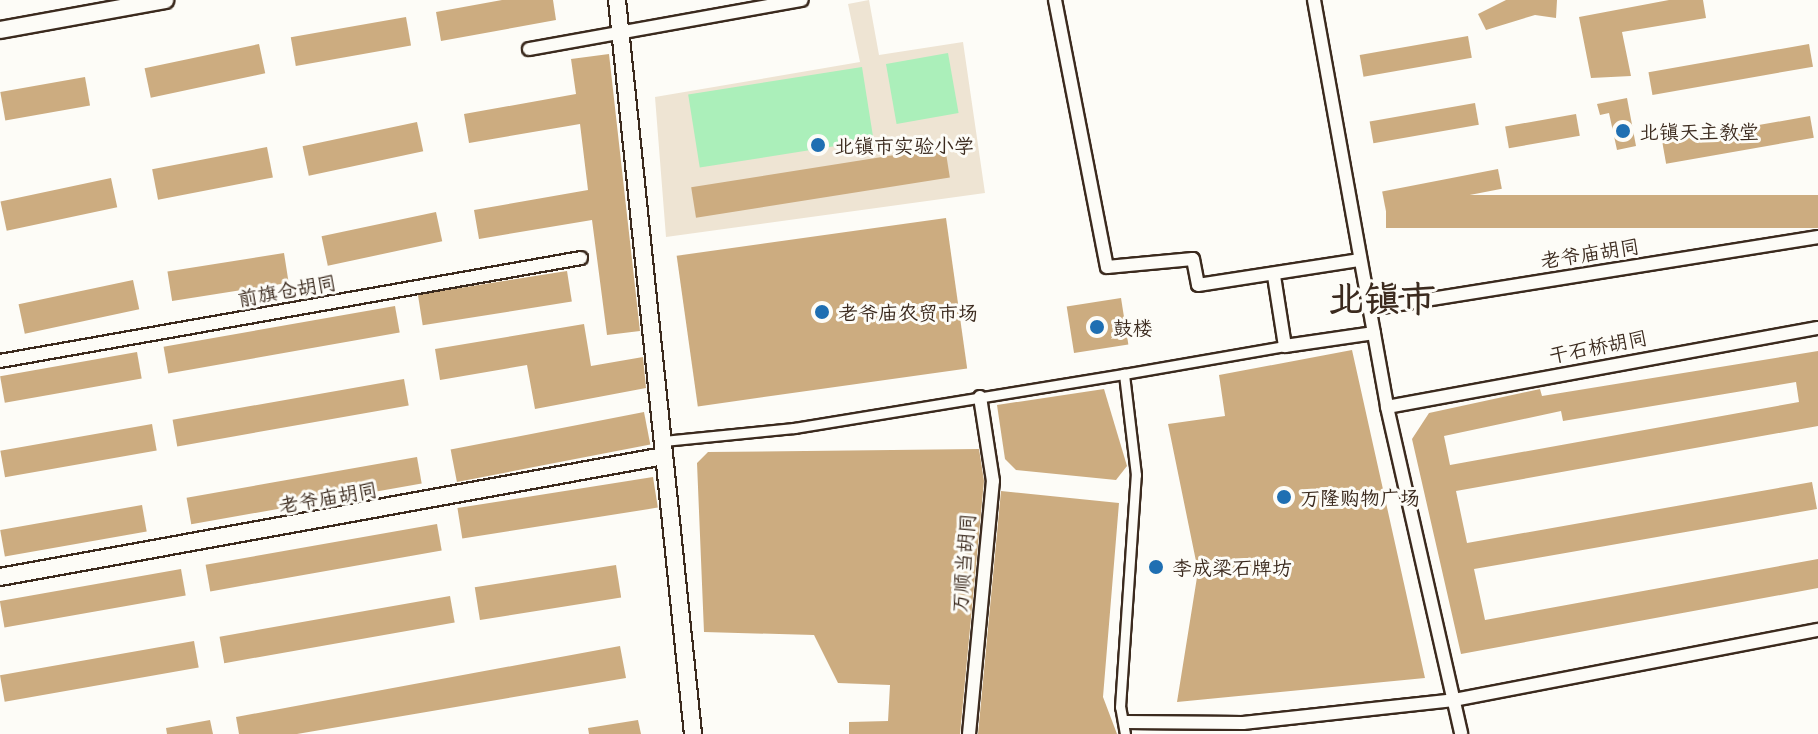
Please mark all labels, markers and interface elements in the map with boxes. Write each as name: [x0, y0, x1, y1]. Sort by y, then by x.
place label: 北镇天主教堂: [1639, 119, 1759, 143]
marker: 北镇天主教堂: [1614, 122, 1632, 140]
place label: 北镇市实验小学: [834, 133, 974, 157]
marker: 北镇市实验小学: [809, 136, 827, 154]
street label: 老爷庙胡同: [1539, 233, 1641, 273]
street label: 前旗仓胡同: [236, 269, 338, 311]
district label: 北镇市: [1328, 277, 1436, 321]
place label: 老爷庙农贸市场: [838, 300, 978, 324]
marker: 老爷庙农贸市场: [813, 303, 831, 321]
place label: 鼓楼: [1113, 315, 1153, 339]
marker: 鼓楼: [1088, 318, 1106, 336]
street label: 干石桥胡同: [1547, 325, 1649, 367]
street label: 老爷庙胡同: [277, 476, 379, 518]
place label: 万隆购物广场: [1300, 485, 1420, 509]
marker: 万隆购物广场: [1275, 488, 1293, 506]
street label: 万顺当胡同: [947, 512, 979, 614]
place label: 李成梁石牌坊: [1172, 555, 1292, 579]
marker: 李成梁石牌坊: [1147, 558, 1165, 576]

